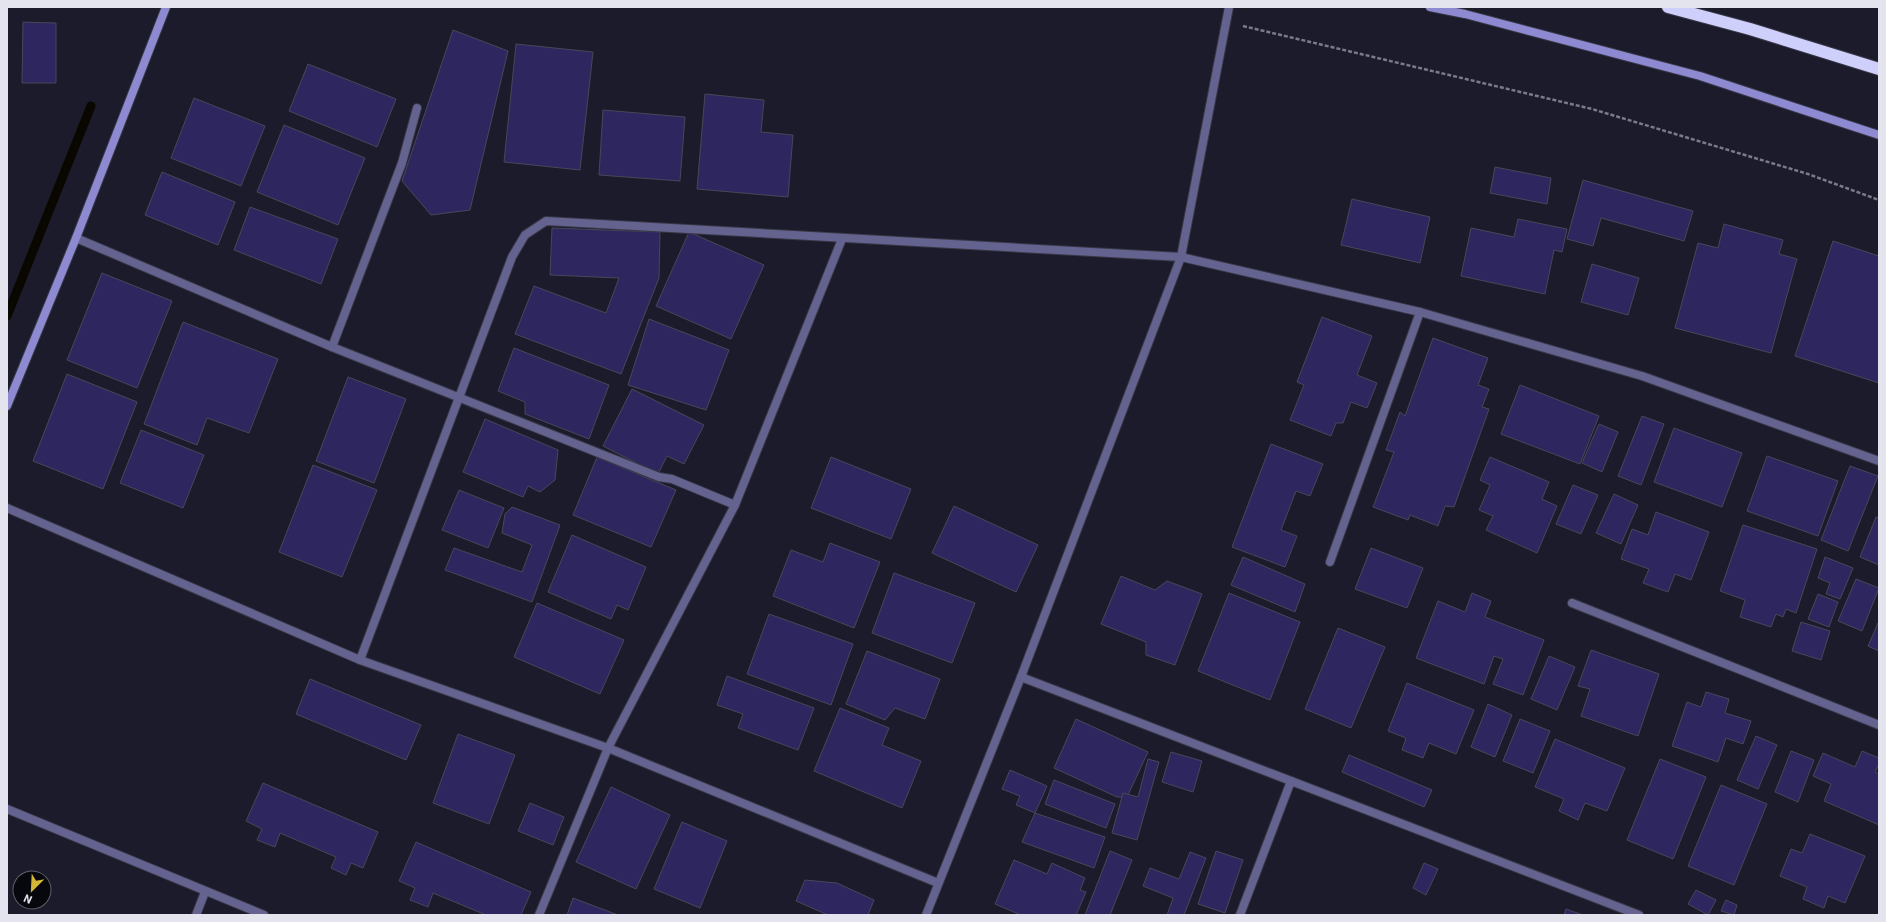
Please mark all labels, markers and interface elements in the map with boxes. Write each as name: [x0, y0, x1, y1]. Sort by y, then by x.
north arrow: [12, 870, 52, 910]
text: N: [22, 891, 34, 906]

